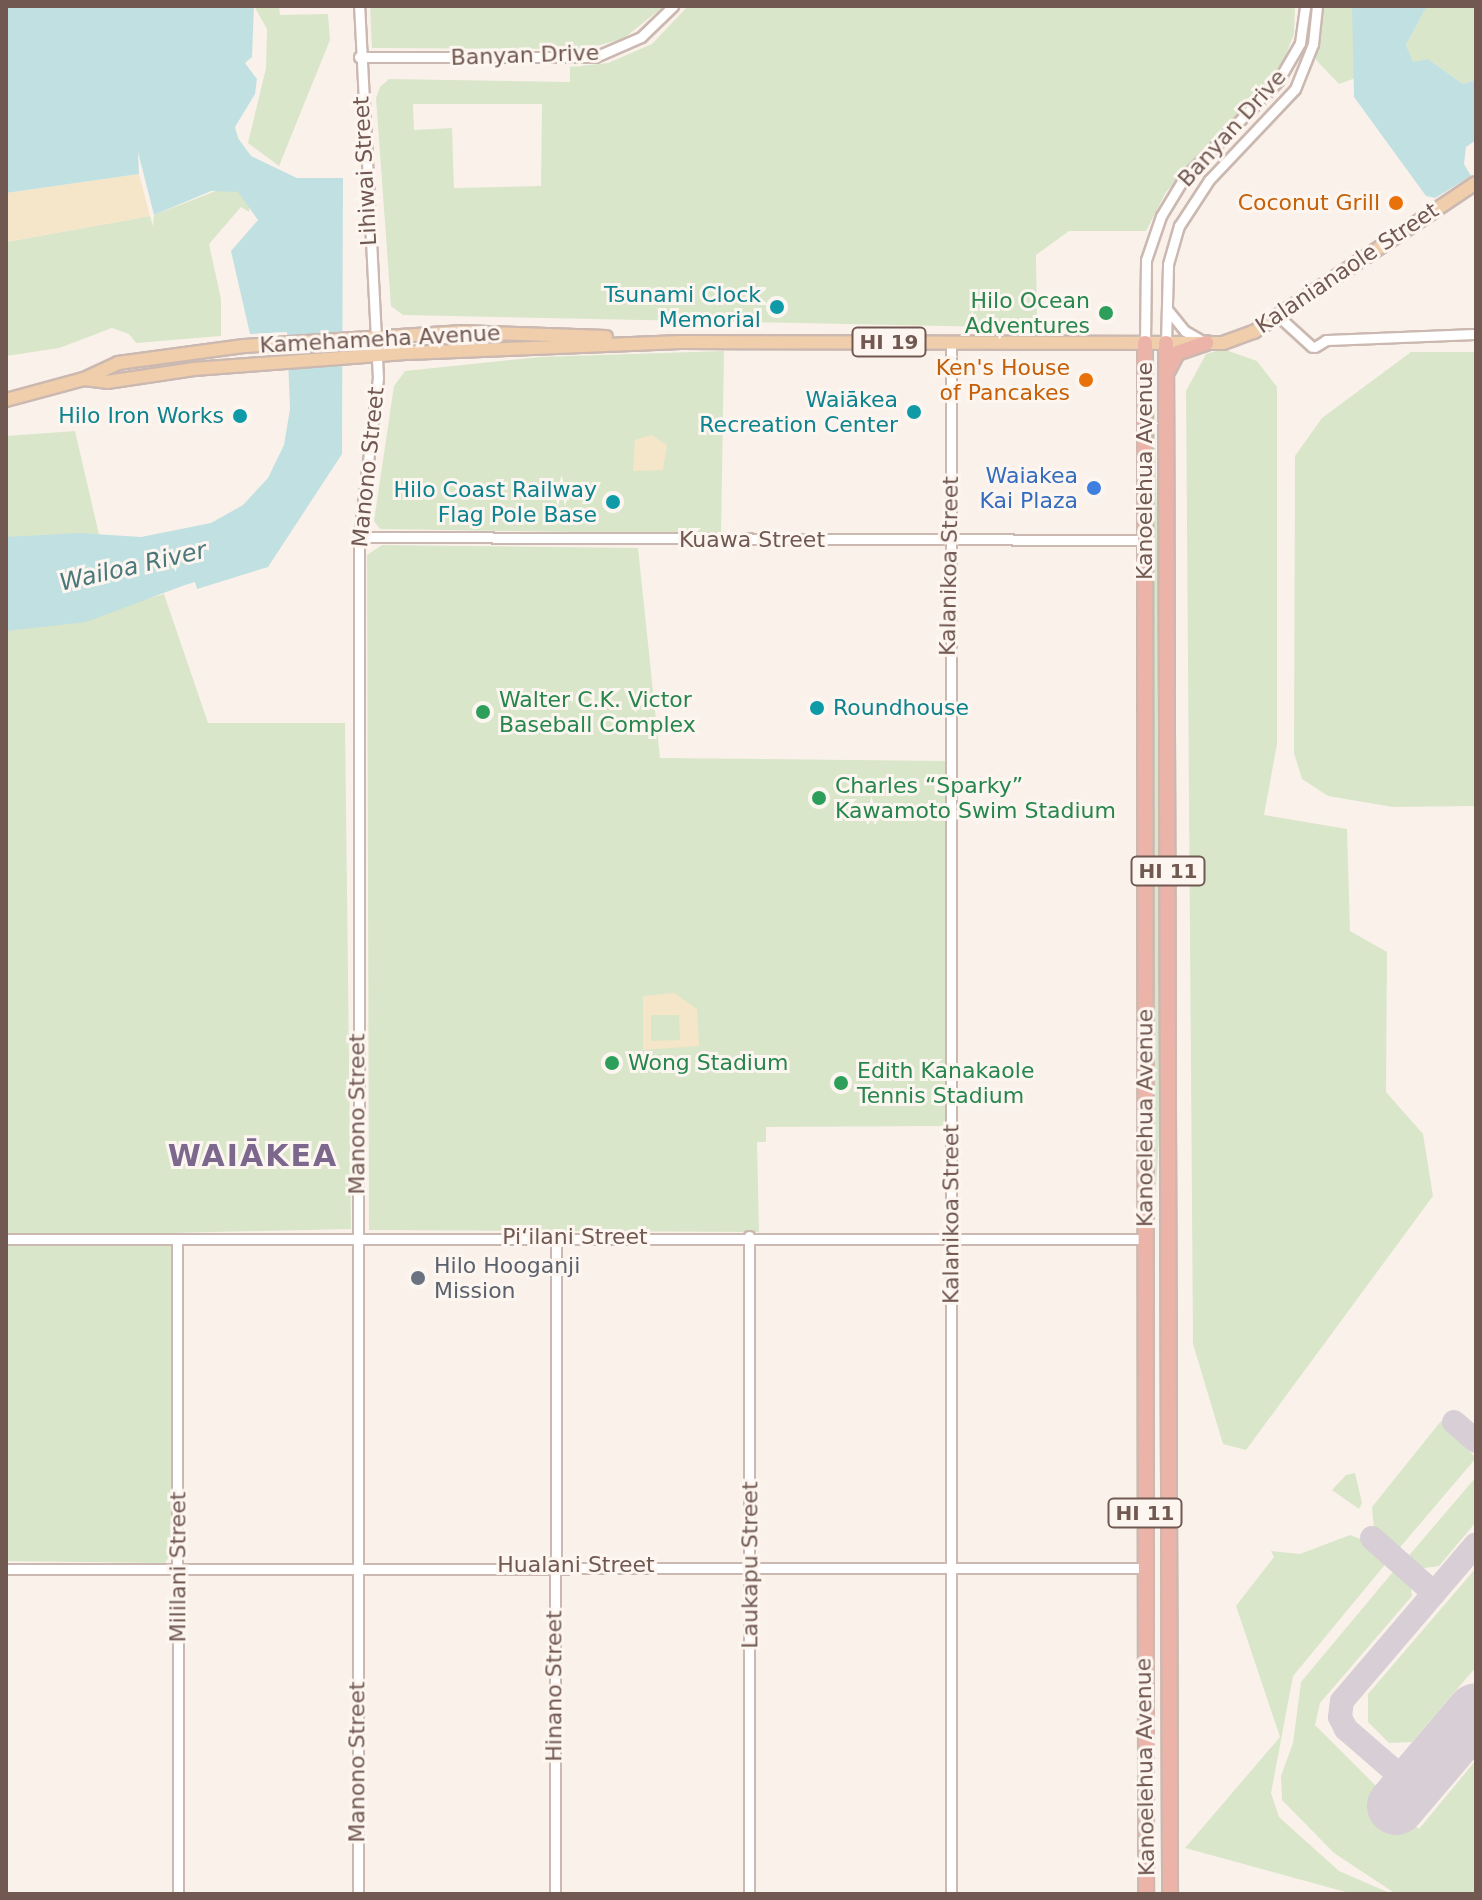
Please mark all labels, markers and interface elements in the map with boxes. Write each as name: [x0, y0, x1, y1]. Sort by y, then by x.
street label: Banyan Drive: [450, 39, 600, 71]
street label: Banyan Drive: [1172, 64, 1292, 192]
street label: Lihiwai Street: [348, 95, 382, 247]
place label: Coconut Grill: [1238, 190, 1380, 216]
marker: Coconut Grill: [1387, 194, 1405, 212]
street label: Kalanianaole Street: [1250, 197, 1444, 339]
place label: Tsunami Clock Memorial: [604, 281, 761, 332]
place label: Hilo Ocean Adventures: [965, 287, 1090, 338]
marker: Tsunami Clock Memorial: [768, 298, 786, 316]
marker: Hilo Ocean Adventures: [1097, 304, 1115, 322]
street label: Kamehameha Avenue: [259, 320, 501, 358]
road number: HI 19: [851, 326, 927, 358]
place label: Ken's House of Pancakes: [936, 354, 1070, 406]
street label: Kanoelehua Avenue: [1132, 362, 1158, 580]
marker: Ken's House of Pancakes: [1077, 371, 1095, 389]
street label: Manono Street: [346, 386, 390, 548]
place label: Waiākea Recreation Center: [699, 386, 898, 438]
place label: Hilo Iron Works: [58, 403, 224, 429]
marker: Waiākea Recreation Center: [905, 403, 923, 421]
marker: Hilo Iron Works: [231, 407, 249, 425]
place label: Waiakea Kai Plaza: [979, 462, 1078, 514]
place label: Hilo Coast Railway Flag Pole Base: [393, 476, 597, 528]
street label: Kalanikoa Street: [934, 476, 964, 656]
marker: Waiakea Kai Plaza: [1085, 479, 1103, 497]
marker: Hilo Coast Railway Flag Pole Base: [604, 493, 622, 511]
street label: Kuawa Street: [679, 527, 825, 553]
water label: Wailoa River: [57, 536, 209, 598]
place label: Walter C.K. Victor Baseball Complex: [499, 686, 696, 738]
place label: Roundhouse: [833, 695, 969, 721]
marker: Roundhouse: [808, 699, 826, 717]
marker: Walter C.K. Victor Baseball Complex: [474, 703, 492, 721]
place label: Charles “Sparky” Kawamoto Swim Stadium: [835, 772, 1116, 824]
marker: Charles “Sparky” Kawamoto Swim Stadium: [810, 789, 828, 807]
road number: HI 11: [1130, 855, 1206, 887]
street label: Kanoelehua Avenue: [1132, 1009, 1158, 1227]
street label: Manono Street: [344, 1033, 370, 1195]
place label: Wong Stadium: [628, 1050, 788, 1076]
marker: Wong Stadium: [603, 1054, 621, 1072]
place label: Edith Kanakaole Tennis Stadium: [857, 1057, 1034, 1108]
marker: Edith Kanakaole Tennis Stadium: [832, 1074, 850, 1092]
street label: Kalanikoa Street: [938, 1124, 964, 1304]
district label: WAIĀKEA: [168, 1138, 338, 1174]
street label: Pi‘ilani Street: [502, 1224, 648, 1250]
place label: Hilo Hooganji Mission: [434, 1252, 580, 1304]
marker: Hilo Hooganji Mission: [409, 1269, 427, 1287]
street label: Laukapu Street: [737, 1481, 763, 1649]
street label: Mililani Street: [165, 1492, 191, 1642]
road number: HI 11: [1107, 1497, 1183, 1529]
street label: Hualani Street: [497, 1552, 655, 1578]
street label: Hinano Street: [541, 1610, 567, 1762]
street label: Kanoelehua Avenue: [1130, 1658, 1160, 1876]
street label: Manono Street: [344, 1681, 370, 1843]

